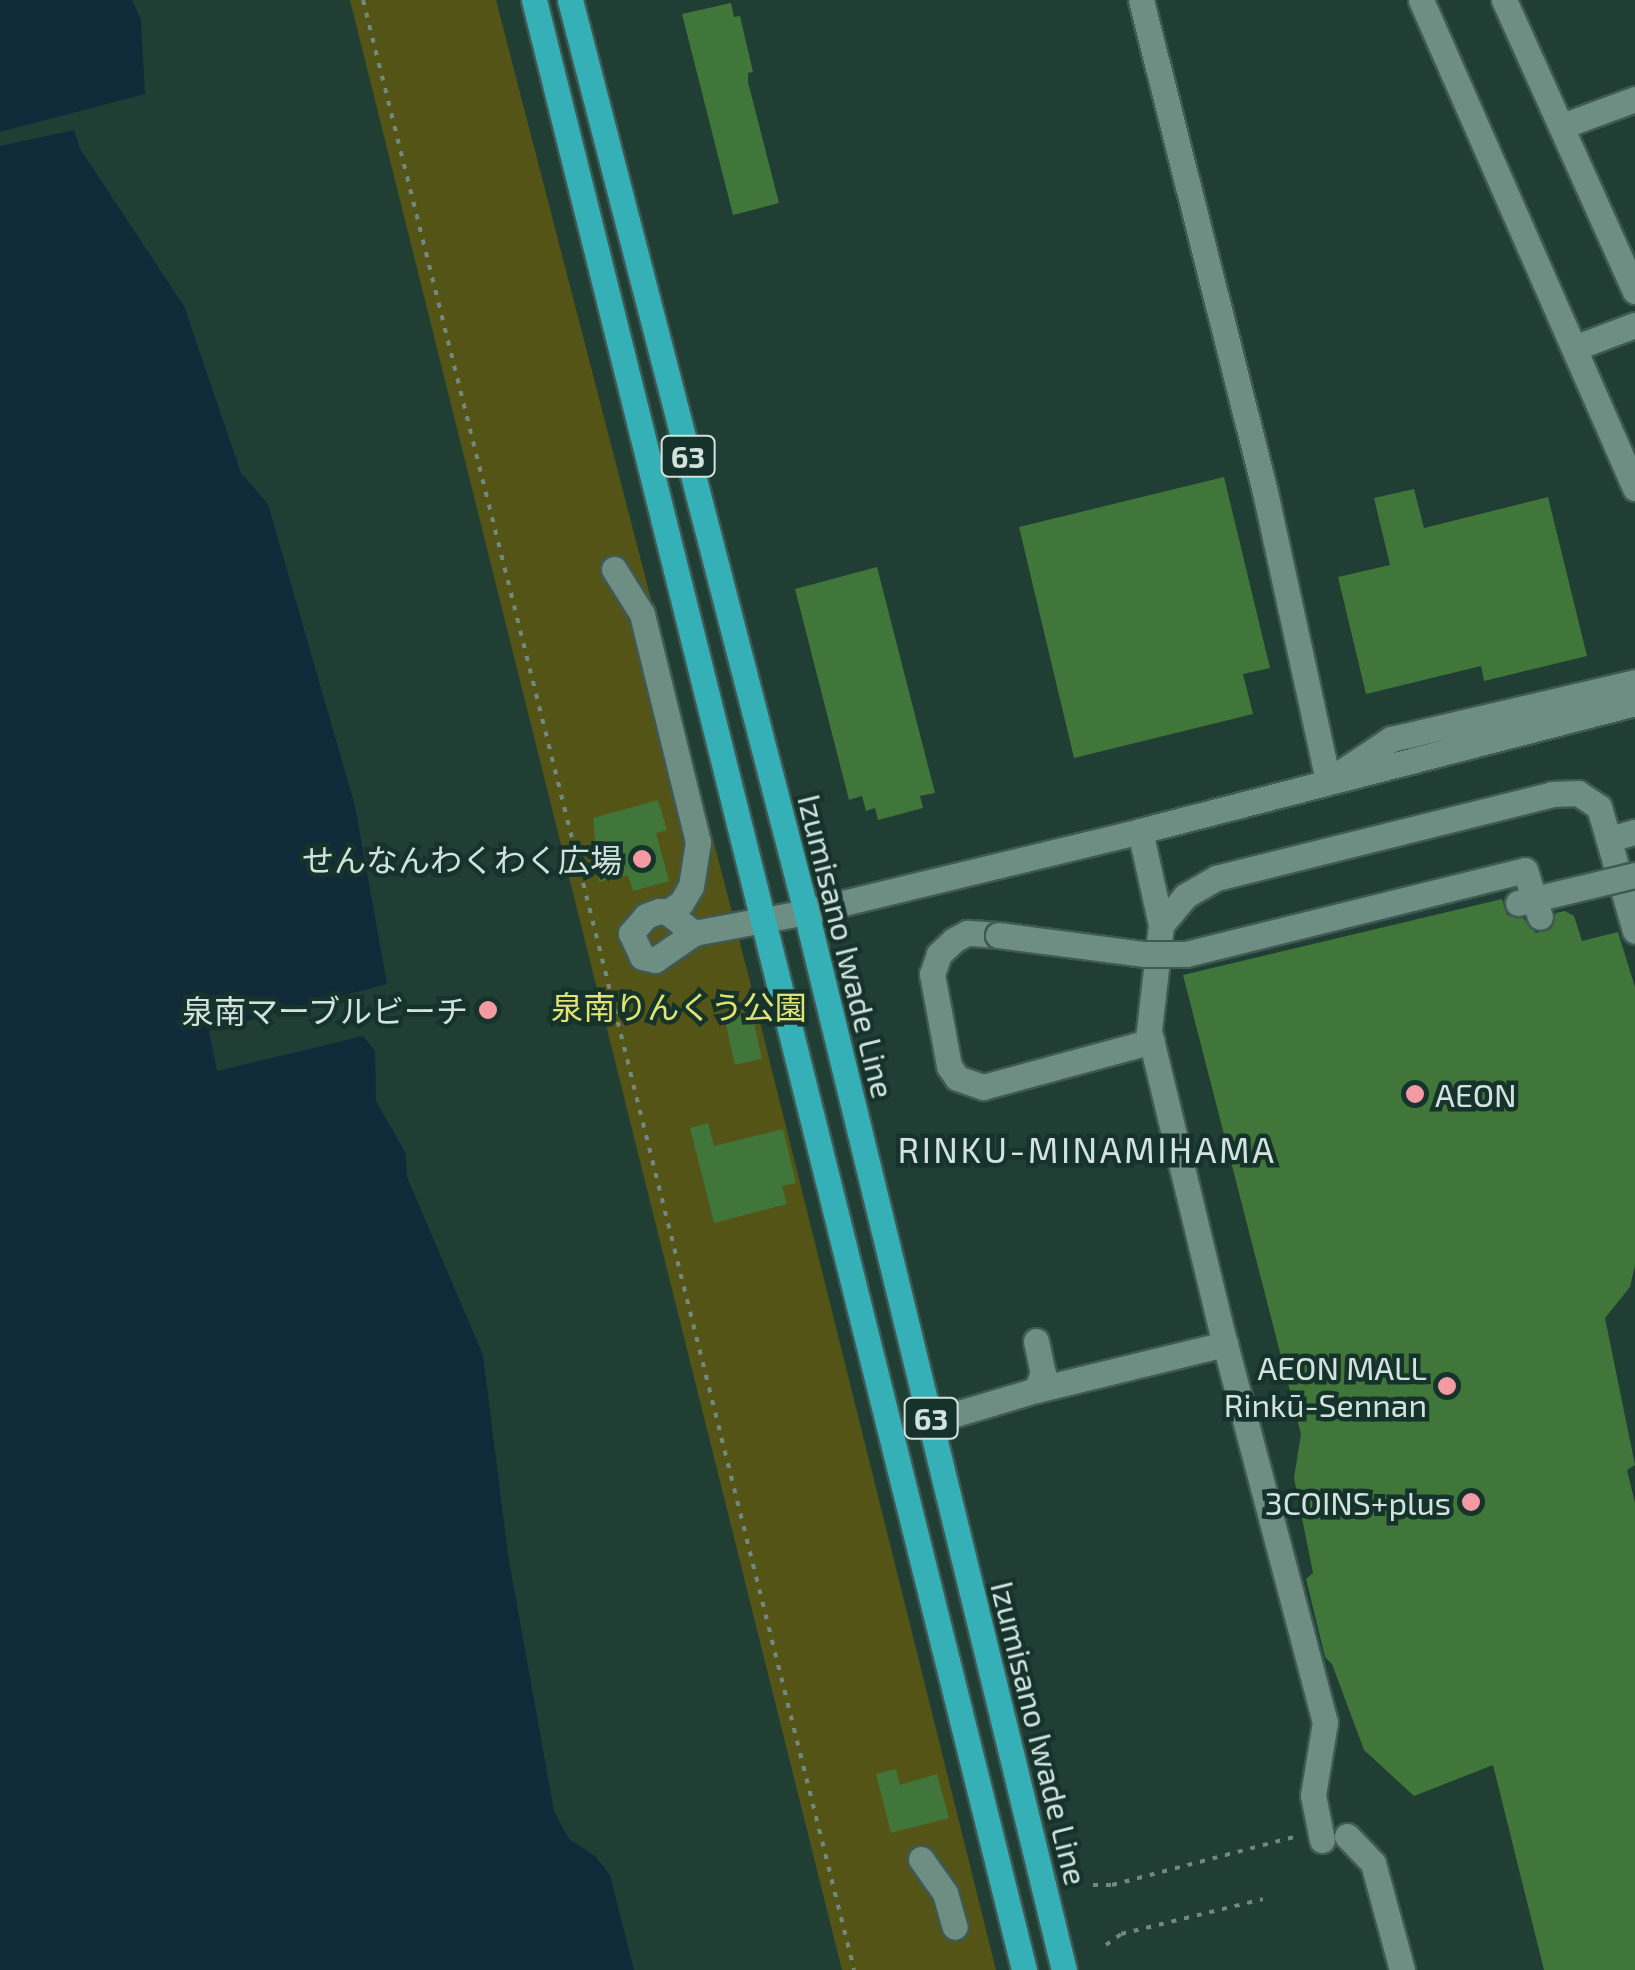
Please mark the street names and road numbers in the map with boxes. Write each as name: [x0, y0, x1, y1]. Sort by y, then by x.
road number: 63: [660, 431, 716, 481]
street label: Izumisano Iwade Line: [791, 790, 903, 1102]
road number: 63: [904, 1393, 958, 1443]
street label: Izumisano Iwade Line: [984, 1577, 1096, 1889]

